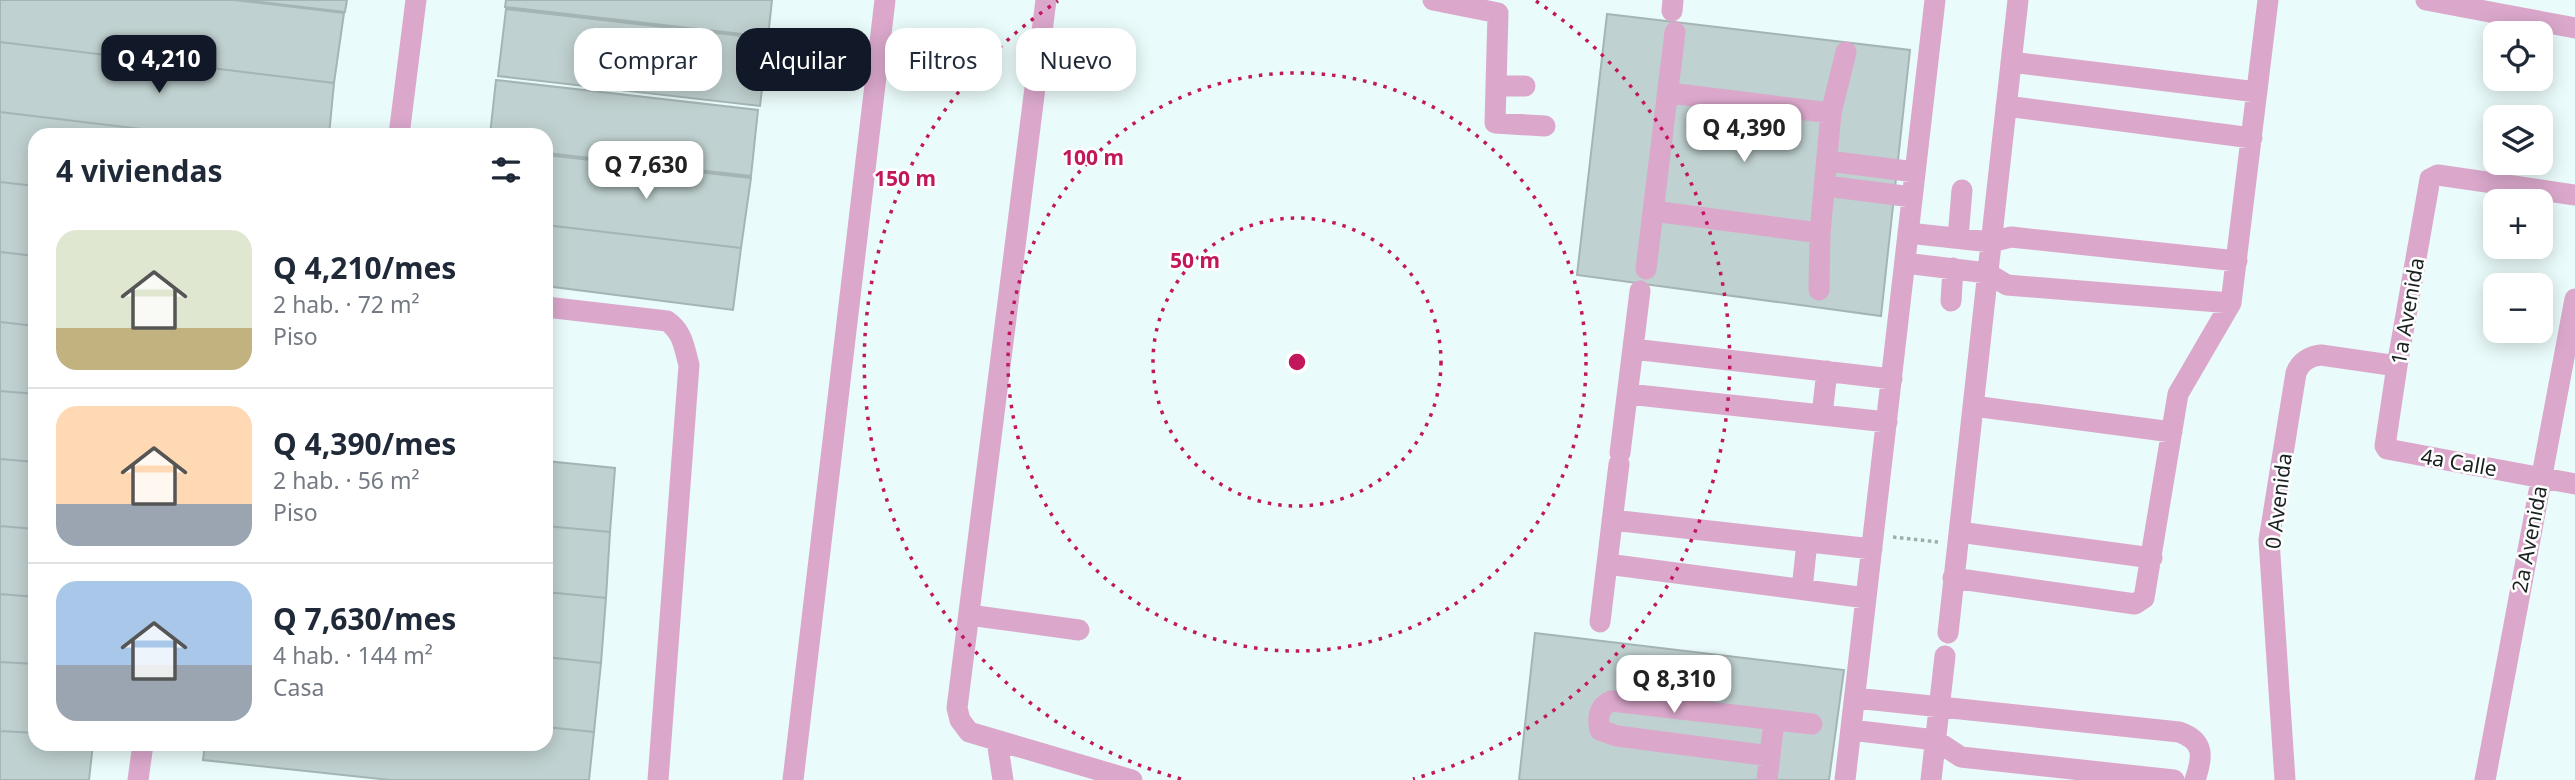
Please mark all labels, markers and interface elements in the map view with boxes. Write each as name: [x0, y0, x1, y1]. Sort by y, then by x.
map controls: [2483, 21, 2553, 343]
button: locate: [2483, 21, 2553, 91]
chip: Comprar: [574, 28, 722, 91]
chip: Alquilar: [736, 28, 871, 91]
chip: Filtros: [885, 28, 1002, 91]
chip: Nuevo: [1016, 28, 1136, 91]
pin: Q 4,210: [94, 36, 224, 95]
text: Q 4,210: [117, 42, 201, 74]
pin: Q 4,390: [1679, 104, 1809, 164]
button: layers: [2483, 105, 2553, 175]
text: Q 4,390: [1702, 111, 1786, 143]
pin: Q 7,630: [581, 142, 711, 201]
text: 100 m: [1062, 143, 1124, 171]
text: Q 7,630: [604, 148, 688, 180]
text: 4 viviendas: [56, 150, 223, 191]
icon: filters: [487, 151, 525, 189]
text: 150 m: [874, 164, 936, 192]
button: +: [2483, 189, 2553, 259]
text: 50 m: [1170, 246, 1220, 274]
text: Q 4,210/mes: [273, 247, 456, 288]
street label: 1a Avenida: [2384, 255, 2430, 367]
icon: home: [112, 258, 196, 342]
button: −: [2483, 273, 2553, 343]
text: 2 hab. · 72 m²: [273, 288, 420, 320]
text: Piso: [273, 320, 318, 352]
centre of rings: [1285, 350, 1309, 374]
text: Q 4,390/mes: [273, 423, 456, 464]
icon: home: [112, 434, 196, 518]
street label: 4a Calle: [2419, 442, 2499, 482]
street label: 0 Avenida: [2258, 451, 2298, 551]
text: 2 hab. · 56 m²: [273, 464, 420, 496]
street label: 2a Avenida: [2505, 483, 2553, 595]
text: Piso: [273, 496, 318, 528]
text: Q 7,630/mes: [273, 598, 456, 639]
icon: home: [112, 609, 196, 693]
text: 4 hab. · 144 m²: [273, 639, 433, 671]
pin: Q 8,310: [1609, 656, 1739, 715]
text: Q 8,310: [1632, 662, 1716, 694]
text: Casa: [273, 671, 324, 703]

